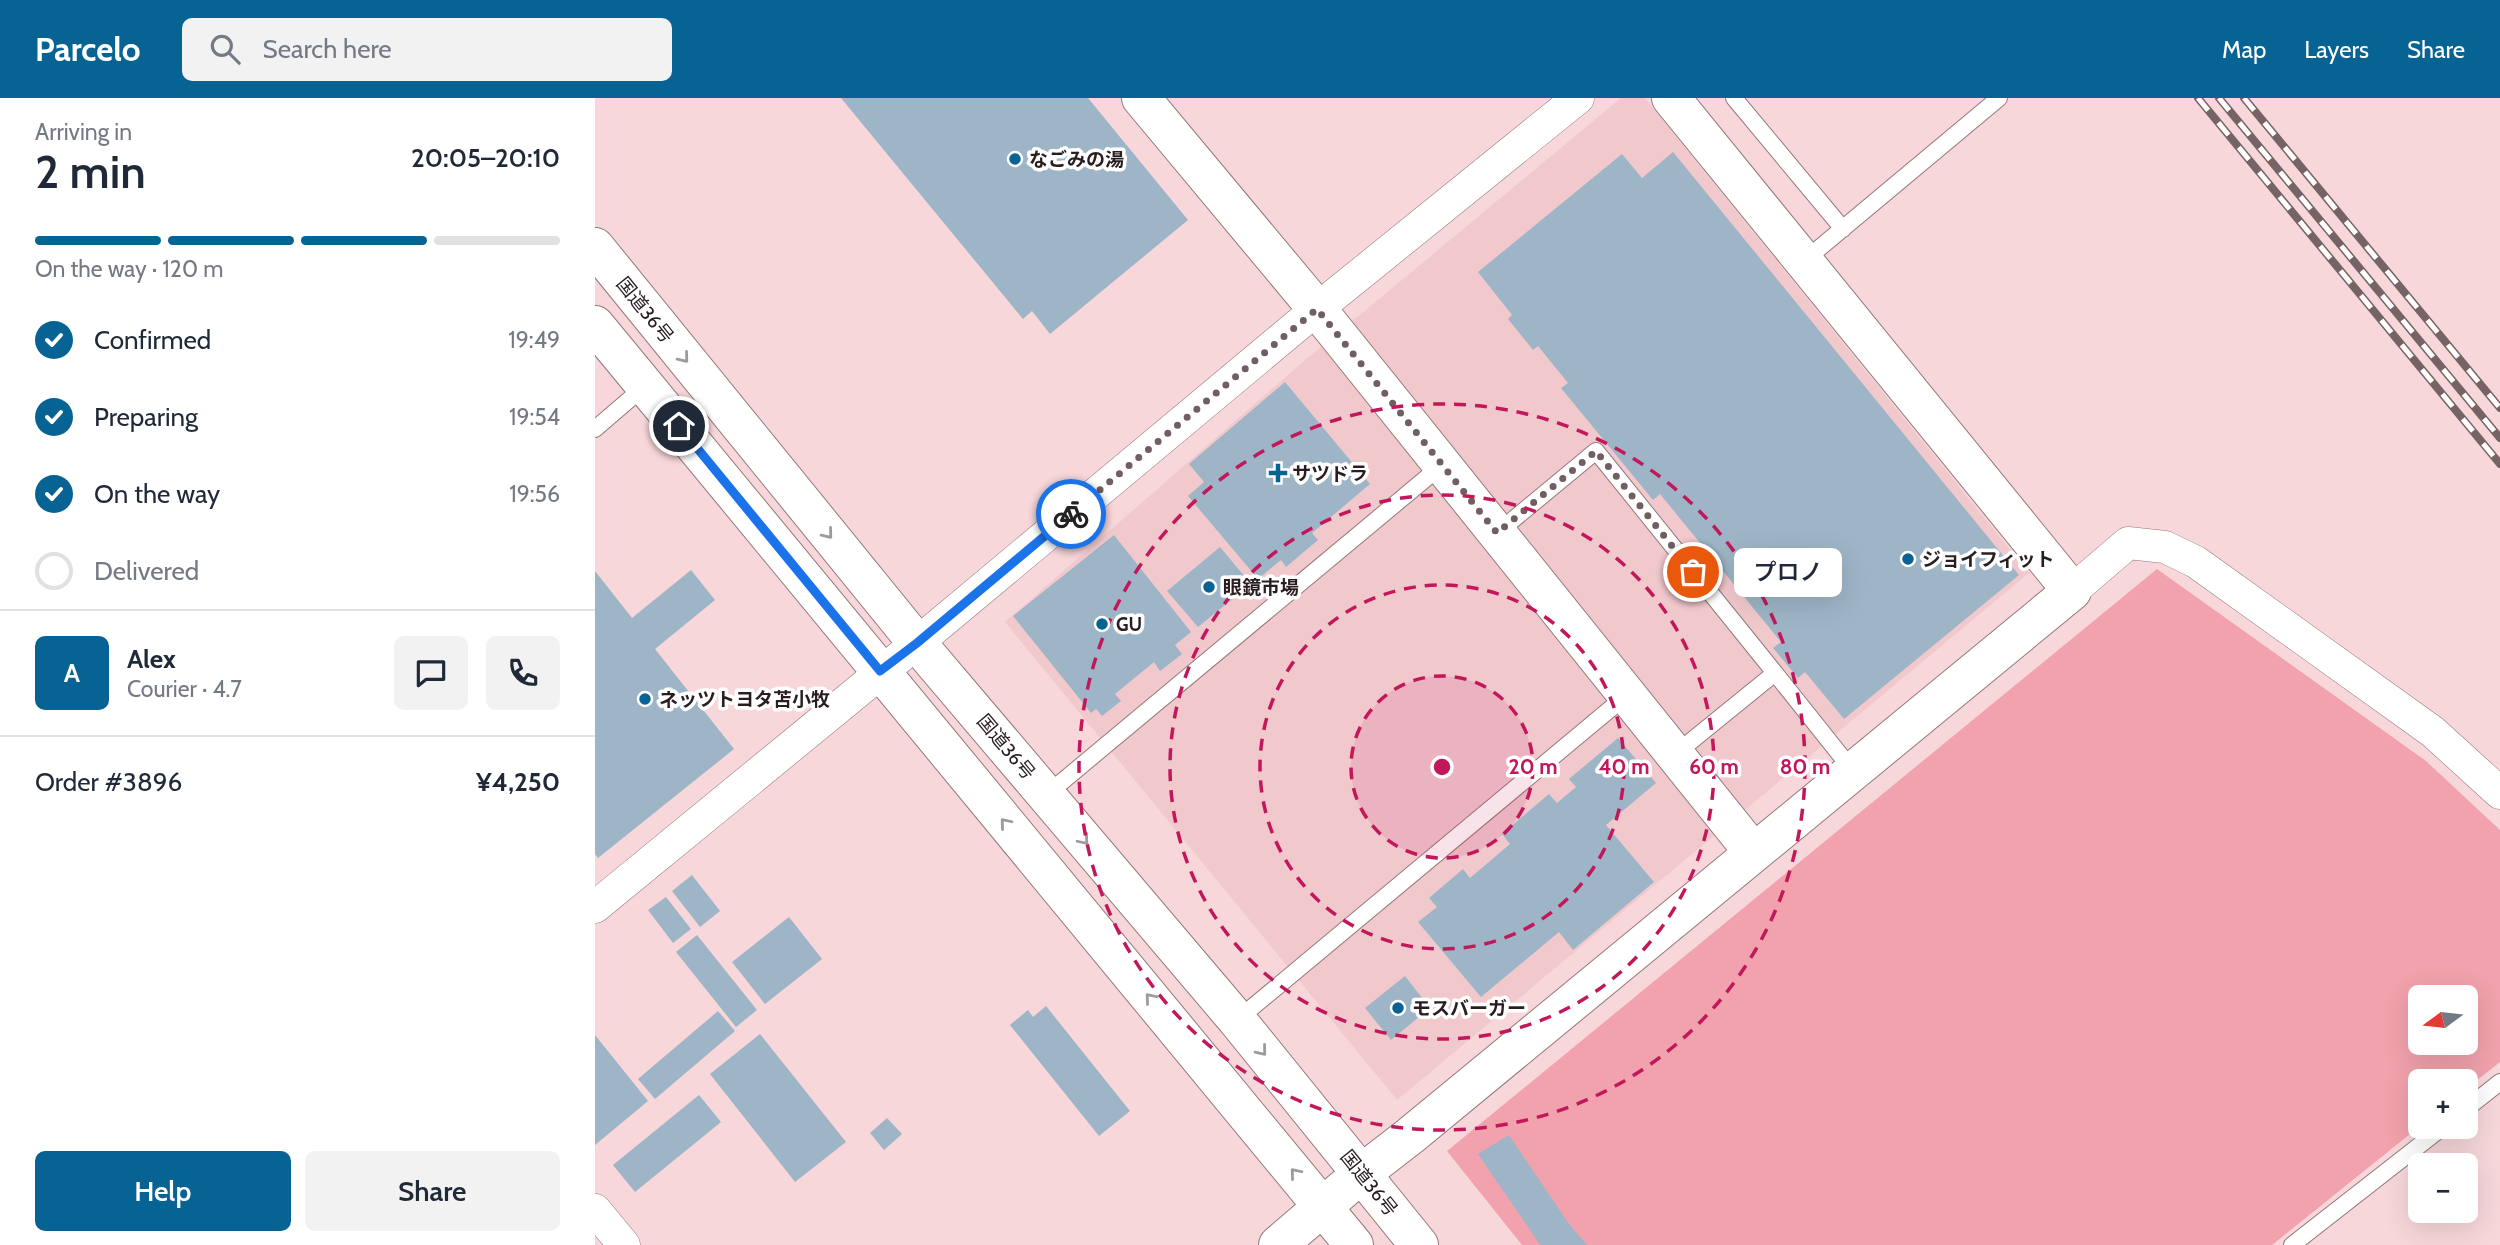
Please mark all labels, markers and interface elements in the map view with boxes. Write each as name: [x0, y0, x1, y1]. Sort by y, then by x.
search box: [182, 18, 672, 81]
text: Parcelo: [35, 29, 140, 69]
icon: search: [206, 30, 244, 68]
text: Search here: [262, 33, 392, 65]
text: Map: [2222, 35, 2266, 64]
text: Layers: [2304, 35, 2369, 64]
text: Share: [2407, 35, 2465, 64]
text: Arriving in: [35, 118, 132, 146]
text: 20:05–20:10: [411, 142, 560, 174]
text: 2 min: [35, 144, 146, 200]
place label: なごみの湯: [1029, 148, 1124, 171]
marker: なごみの湯: [1007, 151, 1023, 167]
text: On the way · 120 m: [35, 255, 223, 283]
street label: 国道36号: [611, 272, 679, 348]
icon: check: [35, 321, 73, 359]
text: Confirmed: [94, 324, 211, 356]
text: 19:49: [508, 326, 560, 354]
one-way arrow: [676, 349, 688, 362]
pin: [649, 396, 709, 456]
icon: check: [35, 398, 73, 436]
text: Preparing: [94, 401, 198, 433]
text: 19:54: [509, 403, 560, 431]
icon: home: [660, 407, 698, 445]
place label: サツドラ: [1292, 462, 1368, 485]
marker: サツドラ: [1270, 465, 1286, 481]
icon: check: [35, 475, 73, 513]
text: On the way: [94, 478, 220, 510]
courier: [1036, 479, 1106, 549]
text: 19:56: [509, 480, 560, 508]
icon: bike: [1052, 495, 1090, 533]
one-way arrow: [820, 525, 832, 538]
pin: [1663, 542, 1723, 602]
callout: プロノ: [1735, 547, 1843, 596]
place label: ジョイフィット: [1922, 548, 2055, 571]
marker: ジョイフィット: [1900, 551, 1916, 567]
icon: bag: [1674, 553, 1712, 591]
text: Delivered: [94, 555, 199, 587]
text: プロノ: [1754, 558, 1823, 586]
place label: 眼鏡市場: [1223, 576, 1299, 599]
marker: 眼鏡市場: [1201, 579, 1217, 595]
place label: GU: [1116, 613, 1142, 636]
marker: GU: [1094, 616, 1110, 632]
button: chat: [394, 636, 468, 710]
button: phone: [486, 636, 560, 710]
text: Alex: [127, 643, 176, 675]
text: A: [64, 657, 80, 689]
text: Courier · 4.7: [127, 675, 242, 703]
place label: ネッツトヨタ苫小牧: [659, 688, 830, 711]
marker: ネッツトヨタ苫小牧: [637, 691, 653, 707]
street label: 国道36号: [972, 710, 1040, 784]
text: 20 m: [1509, 754, 1557, 779]
text: 40 m: [1599, 754, 1649, 779]
text: 60 m: [1689, 754, 1739, 779]
text: 80 m: [1780, 754, 1830, 779]
centre of rings: [1430, 755, 1454, 779]
text: Order #3896: [35, 766, 182, 798]
text: ¥4,250: [476, 766, 560, 798]
one-way arrow: [1001, 818, 1013, 831]
one-way arrow: [1076, 831, 1088, 844]
north arrow: [2408, 985, 2478, 1055]
map controls: [2408, 985, 2478, 1223]
one-way arrow: [1146, 993, 1158, 1006]
place label: モスバーガー: [1412, 997, 1526, 1020]
marker: モスバーガー: [1390, 1000, 1406, 1016]
one-way arrow: [1254, 1043, 1266, 1056]
button: +: [2408, 1069, 2478, 1139]
street label: 国道36号: [1335, 1145, 1403, 1221]
button: Help: [35, 1151, 291, 1231]
button: Share: [305, 1151, 560, 1231]
button: −: [2408, 1153, 2478, 1223]
one-way arrow: [1291, 1169, 1303, 1182]

